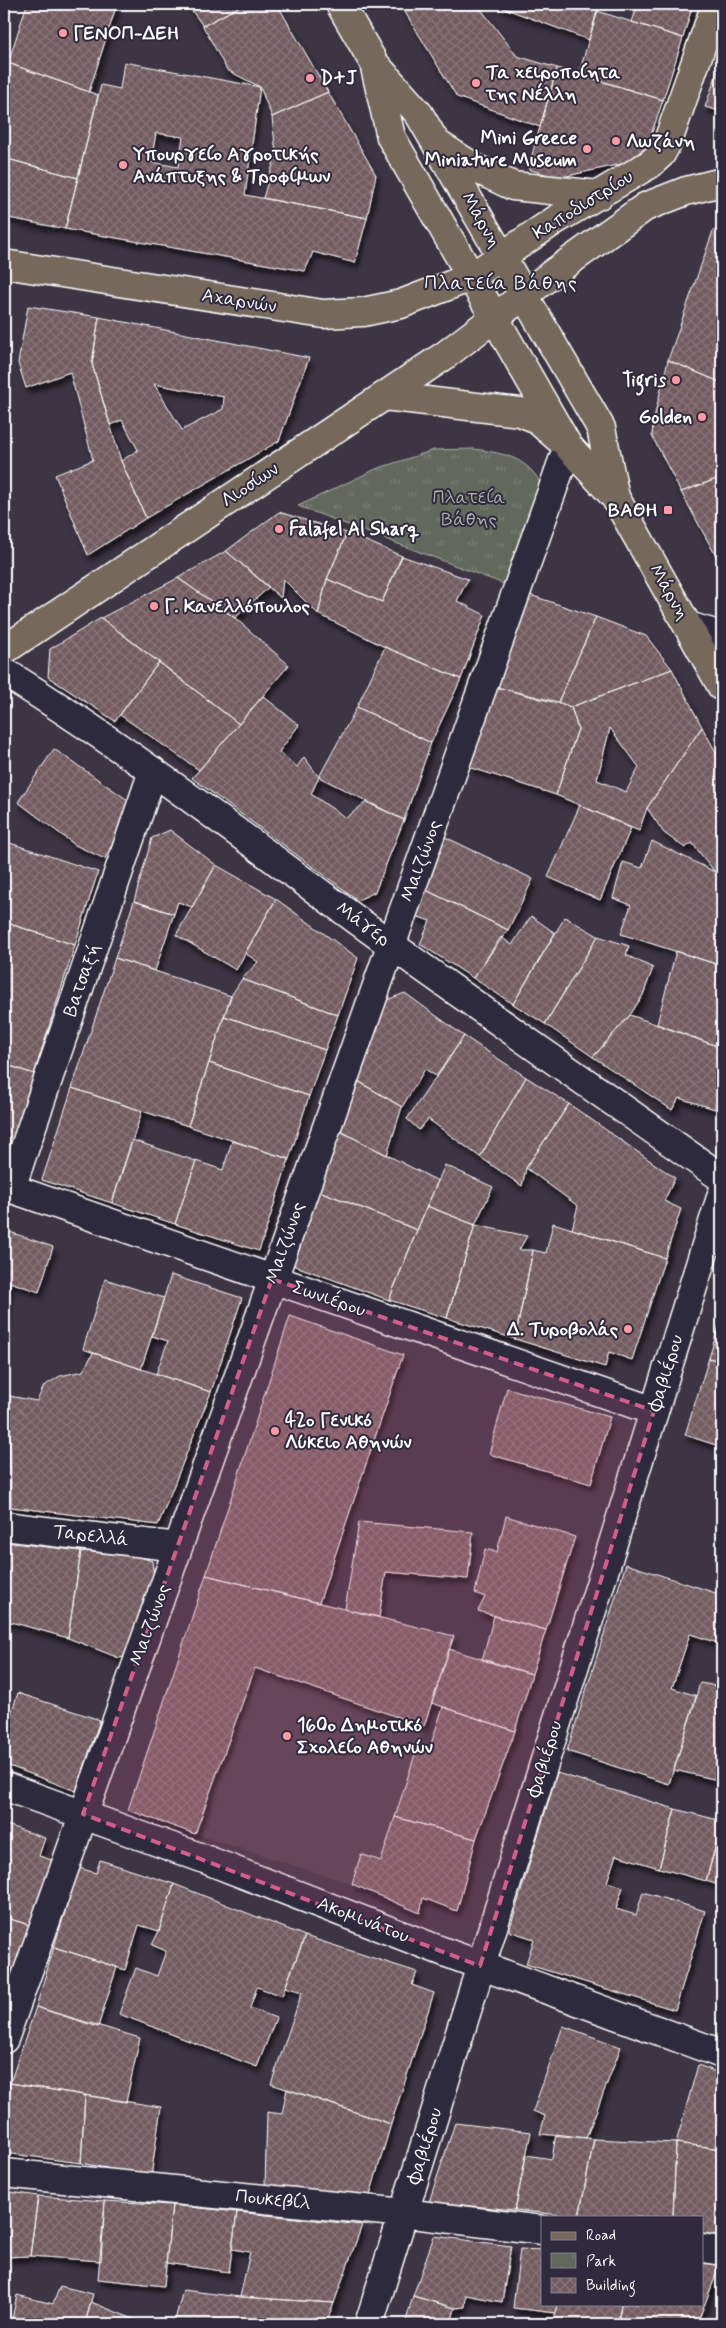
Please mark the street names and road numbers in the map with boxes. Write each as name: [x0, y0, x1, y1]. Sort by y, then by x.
street label: Καποδιστρίου: [528, 164, 638, 246]
street label: Μάρνη: [455, 188, 507, 252]
street label: Αχαρνών: [200, 283, 278, 319]
street label: Λιοσίων: [216, 457, 284, 513]
street label: Μάρνη: [643, 560, 695, 624]
street label: Μαιζώνος: [395, 817, 447, 905]
street label: Μάγερ: [331, 896, 395, 952]
street label: Βατσαξή: [58, 940, 106, 1020]
street label: Μαιζώνος: [259, 1199, 311, 1287]
street label: Σωνιέρου: [289, 1275, 369, 1323]
street label: Φαβιέρου: [642, 1332, 689, 1415]
street label: Ταρελλά: [52, 1519, 130, 1553]
street label: Μαιζώνος: [124, 1581, 176, 1669]
street label: Φαβιέρου: [521, 1718, 568, 1801]
street label: Ακομινάτου: [313, 1891, 413, 1949]
street label: Φαβιέρου: [401, 2105, 448, 2188]
street label: Πουκεβίλ: [234, 2184, 312, 2216]

